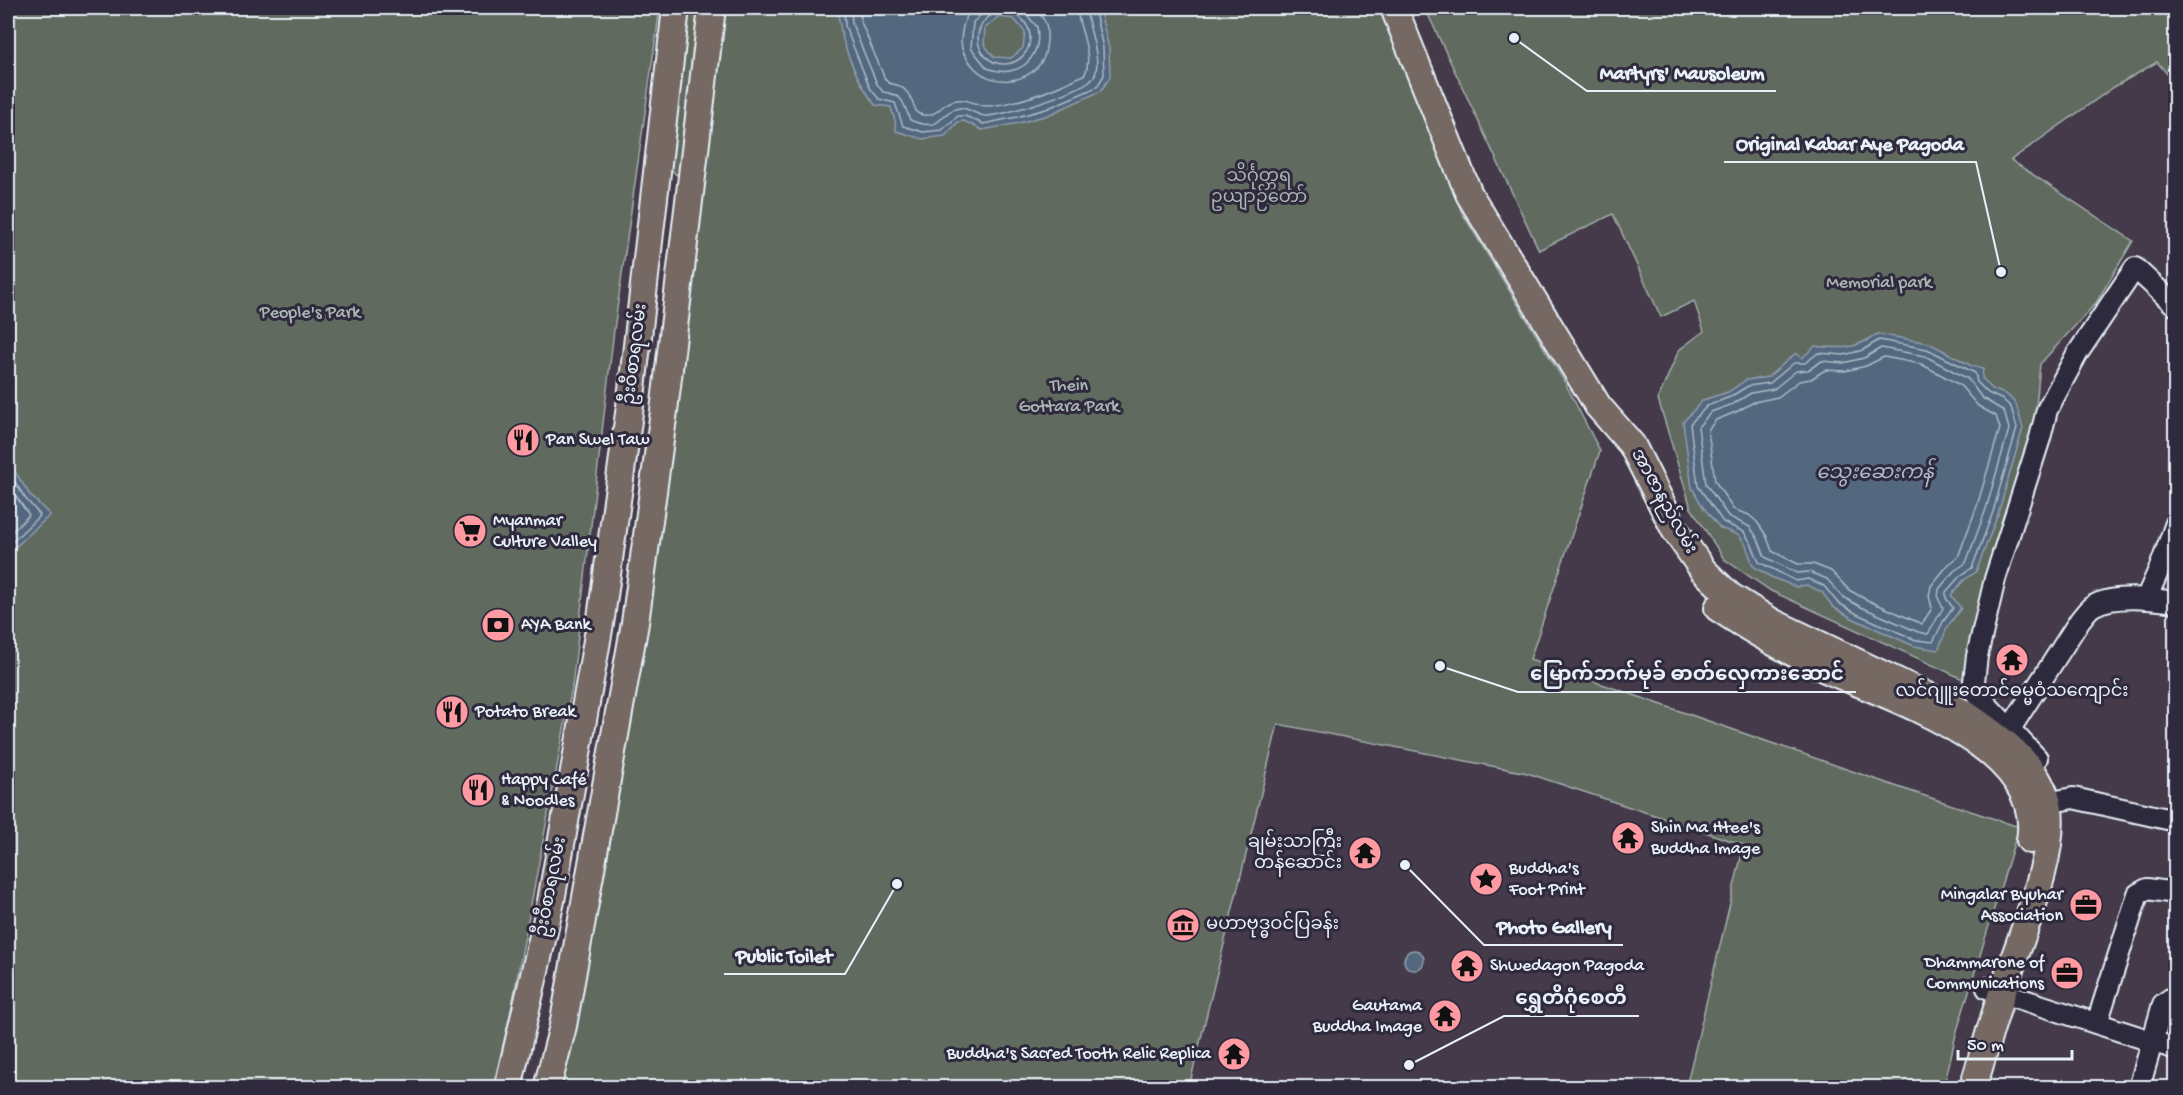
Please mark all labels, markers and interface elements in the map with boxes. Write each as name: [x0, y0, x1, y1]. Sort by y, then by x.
callout: Martyrs' Mausoleum: [1587, 53, 1776, 91]
text: Martyrs' Mausoleum: [1600, 64, 1765, 87]
callout: Original Kabar Aye Pagoda: [1724, 124, 1976, 162]
text: Original Kabar Aye Pagoda: [1736, 135, 1965, 158]
park label: သိင်္ဂုတ္တရ ဥယျာဉ်တော်: [1211, 161, 1307, 211]
park label: Memorial park: [1826, 273, 1934, 294]
street label: ဦးဝီစာရလမ်း: [613, 302, 655, 406]
park label: People's Park: [259, 303, 362, 324]
park label: Thein Gottara Park: [1019, 376, 1121, 418]
restaurant icon: Pan Swel Taw: [505, 422, 541, 458]
place label: Pan Swel Taw: [545, 430, 649, 451]
street label: အာဇာနည်လမ်း: [1624, 443, 1705, 559]
water label: သွေးဆေးကန်: [1816, 457, 1937, 488]
place label: Myanmar Culture Valley: [493, 511, 597, 553]
supermarket icon: Myanmar Culture Valley: [452, 513, 488, 549]
bank icon: AYA Bank: [480, 607, 516, 643]
place label: AYA Bank: [521, 615, 593, 636]
temple icon: လင်ဂျူးတောင်ဓမ္မဝံသကျောင်း: [1994, 642, 2030, 678]
callout: မြောက်ဘက်မုခ် ဓာတ်လှေကားဆောင်: [1518, 654, 1856, 692]
text: မြောက်ဘက်မုခ် ဓာတ်လှေကားဆောင်: [1530, 660, 1844, 689]
place label: လင်ဂျူးတောင်ဓမ္မဝံသကျောင်း: [1895, 677, 2129, 705]
restaurant icon: Potato Break: [434, 694, 470, 730]
place label: Potato Break: [474, 702, 577, 723]
place label: Happy Café & Noodles: [501, 770, 587, 812]
restaurant icon: Happy Café & Noodles: [460, 772, 496, 808]
place label: Shin Ma Htee's Buddha Image: [1650, 818, 1761, 860]
temple icon: Shin Ma Htee's Buddha Image: [1610, 820, 1646, 856]
place label: ချမ်းသာကြီး တန်ဆောင်း: [1248, 827, 1342, 877]
street label: ဦးဝီစာရလမ်း: [526, 834, 574, 939]
temple icon: ချမ်းသာကြီး တန်ဆောင်း: [1347, 835, 1383, 871]
place label: Buddha's Foot Print: [1508, 859, 1586, 901]
place icon: Buddha's Foot Print: [1468, 861, 1504, 897]
place label: Mingalar Byuhar Association: [1941, 885, 2065, 927]
office icon: Mingalar Byuhar Association: [2068, 887, 2104, 923]
museum icon: မဟာဗုဒ္ဓဝင်ပြခန်း: [1165, 907, 1201, 943]
callout: Photo Gallery: [1484, 907, 1623, 945]
place label: မဟာဗုဒ္ဓဝင်ပြခန်း: [1206, 910, 1339, 938]
text: Photo Gallery: [1495, 918, 1612, 941]
callout: Public Toilet: [724, 936, 845, 974]
text: Public Toilet: [735, 947, 834, 970]
temple icon: Shwedagon Pagoda: [1449, 948, 1485, 984]
place label: Dhammarone of Communications: [1923, 953, 2045, 995]
office icon: Dhammarone of Communications: [2049, 955, 2085, 991]
place label: Shwedagon Pagoda: [1490, 956, 1645, 977]
callout: ရွှေတိဂုံစေတီ: [1504, 978, 1639, 1016]
text: ရွှေတိဂုံစေတီ: [1515, 984, 1627, 1013]
place label: Gautama Buddha Image: [1312, 996, 1423, 1038]
temple icon: Gautama Buddha Image: [1427, 998, 1463, 1034]
scale bar: [1958, 1023, 2072, 1061]
temple icon: Buddha's Sacred Tooth Relic Replica: [1216, 1036, 1252, 1072]
text: 50 m: [1967, 1036, 2004, 1057]
place label: Buddha's Sacred Tooth Relic Replica: [946, 1044, 1212, 1065]

